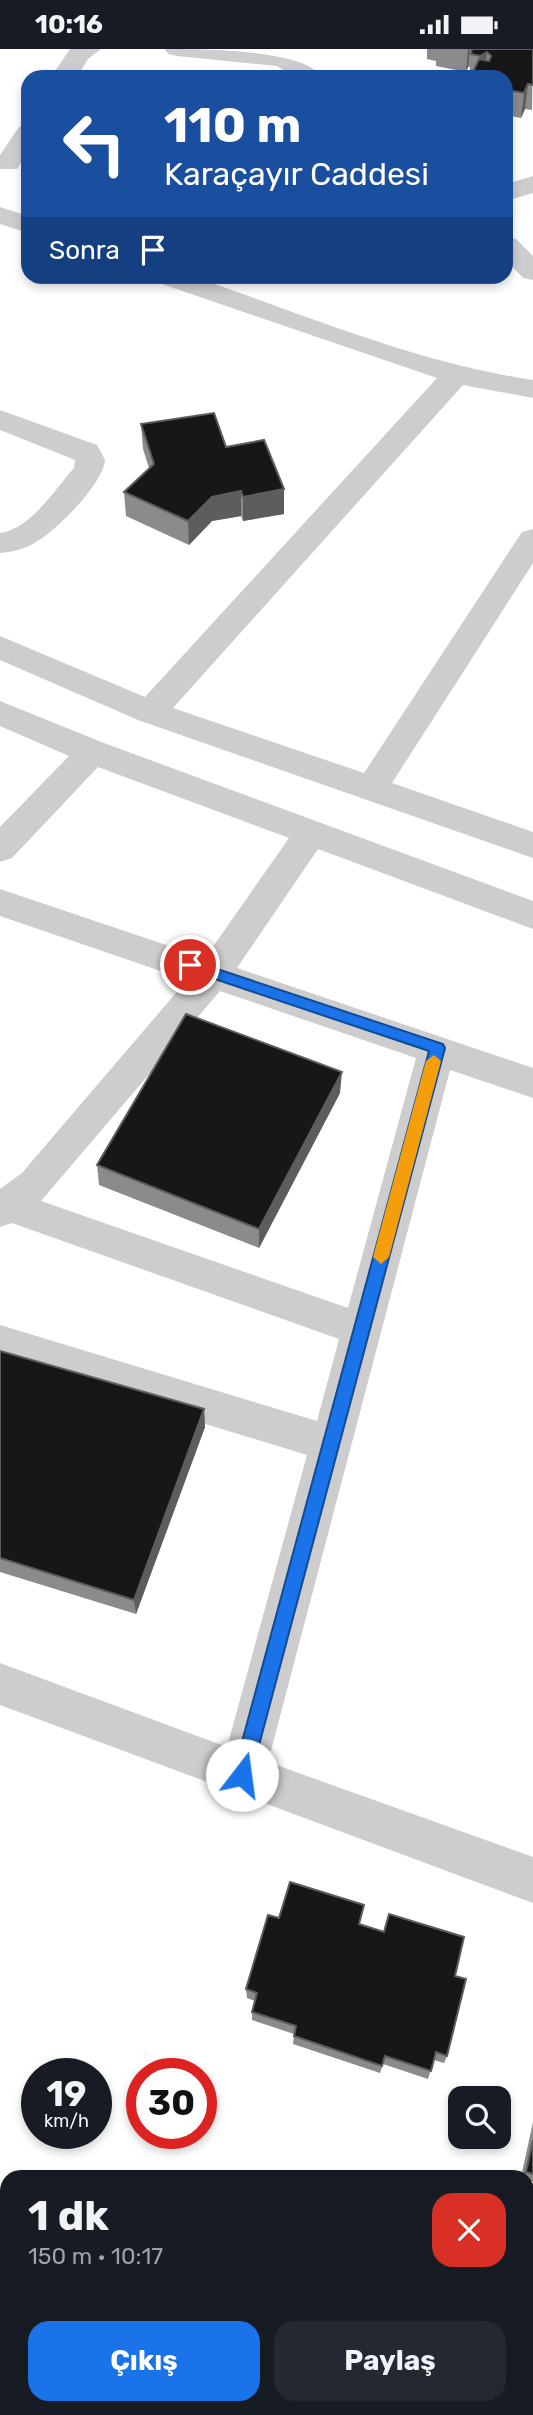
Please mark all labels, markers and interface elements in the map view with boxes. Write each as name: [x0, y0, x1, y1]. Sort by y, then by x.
text: 10:16: [35, 9, 103, 40]
text: 110 m: [164, 96, 301, 154]
icon: left: [49, 98, 140, 189]
text: Karaçayır Caddesi: [164, 155, 429, 193]
icon: arrive: [134, 231, 172, 269]
text: Sonra: [49, 235, 120, 266]
pin: [160, 935, 220, 995]
icon: arrive: [171, 946, 209, 984]
position arrow: [205, 1738, 279, 1812]
speed limit sign: 30: [126, 2058, 217, 2149]
text: 19: [47, 2073, 86, 2115]
map controls: [448, 2086, 511, 2149]
button: search: [448, 2086, 511, 2149]
text: km/h: [44, 2110, 89, 2132]
text: 1 dk: [28, 2191, 109, 2241]
button: close: [432, 2193, 506, 2267]
text: 150 m · 10:17: [28, 2242, 163, 2270]
button: Çıkış: [28, 2321, 260, 2401]
button: Paylaş: [274, 2321, 506, 2401]

